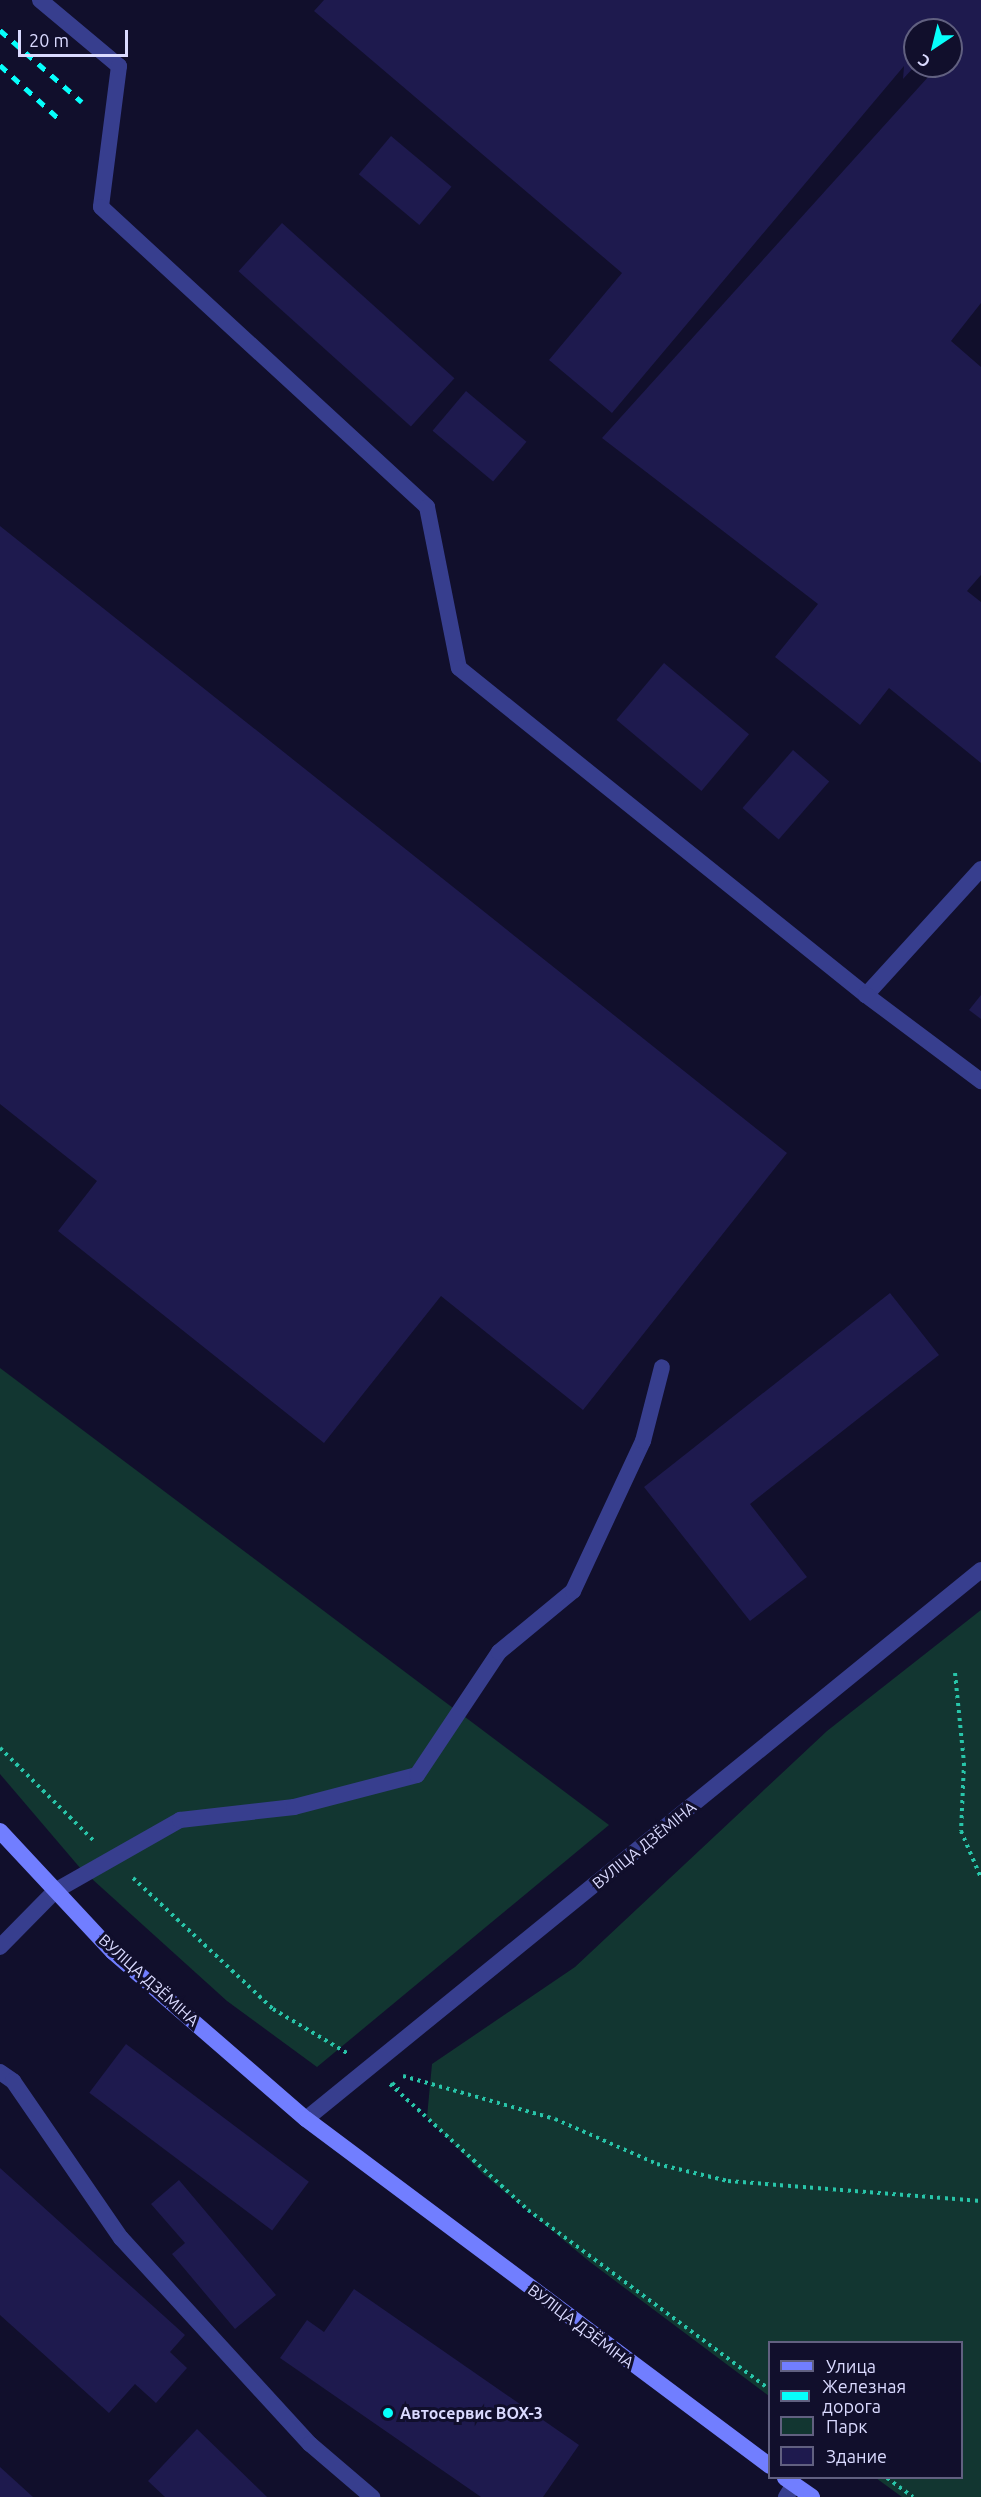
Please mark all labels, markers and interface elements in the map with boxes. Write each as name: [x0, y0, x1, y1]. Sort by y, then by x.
scale bar: [21, 18, 130, 56]
north arrow: [903, 18, 963, 78]
text: 20 m: [29, 30, 69, 50]
text: С: [914, 51, 933, 71]
street label: ВУЛІЦА ДЗЁМІНА: [588, 1797, 700, 1893]
street label: ВУЛІЦА ДЗЁМІНА: [95, 1930, 203, 2030]
street label: ВУЛІЦА ДЗЁМІНА: [524, 2280, 638, 2372]
legend: [768, 2341, 963, 2479]
text: Улица: [826, 2356, 876, 2376]
text: Железная дорога: [822, 2376, 906, 2416]
place label: Автосервис BOX-3: [400, 2403, 543, 2423]
marker: Автосервис BOX-3: [381, 2406, 395, 2420]
text: Парк: [826, 2416, 867, 2436]
text: Здание: [826, 2446, 887, 2466]

